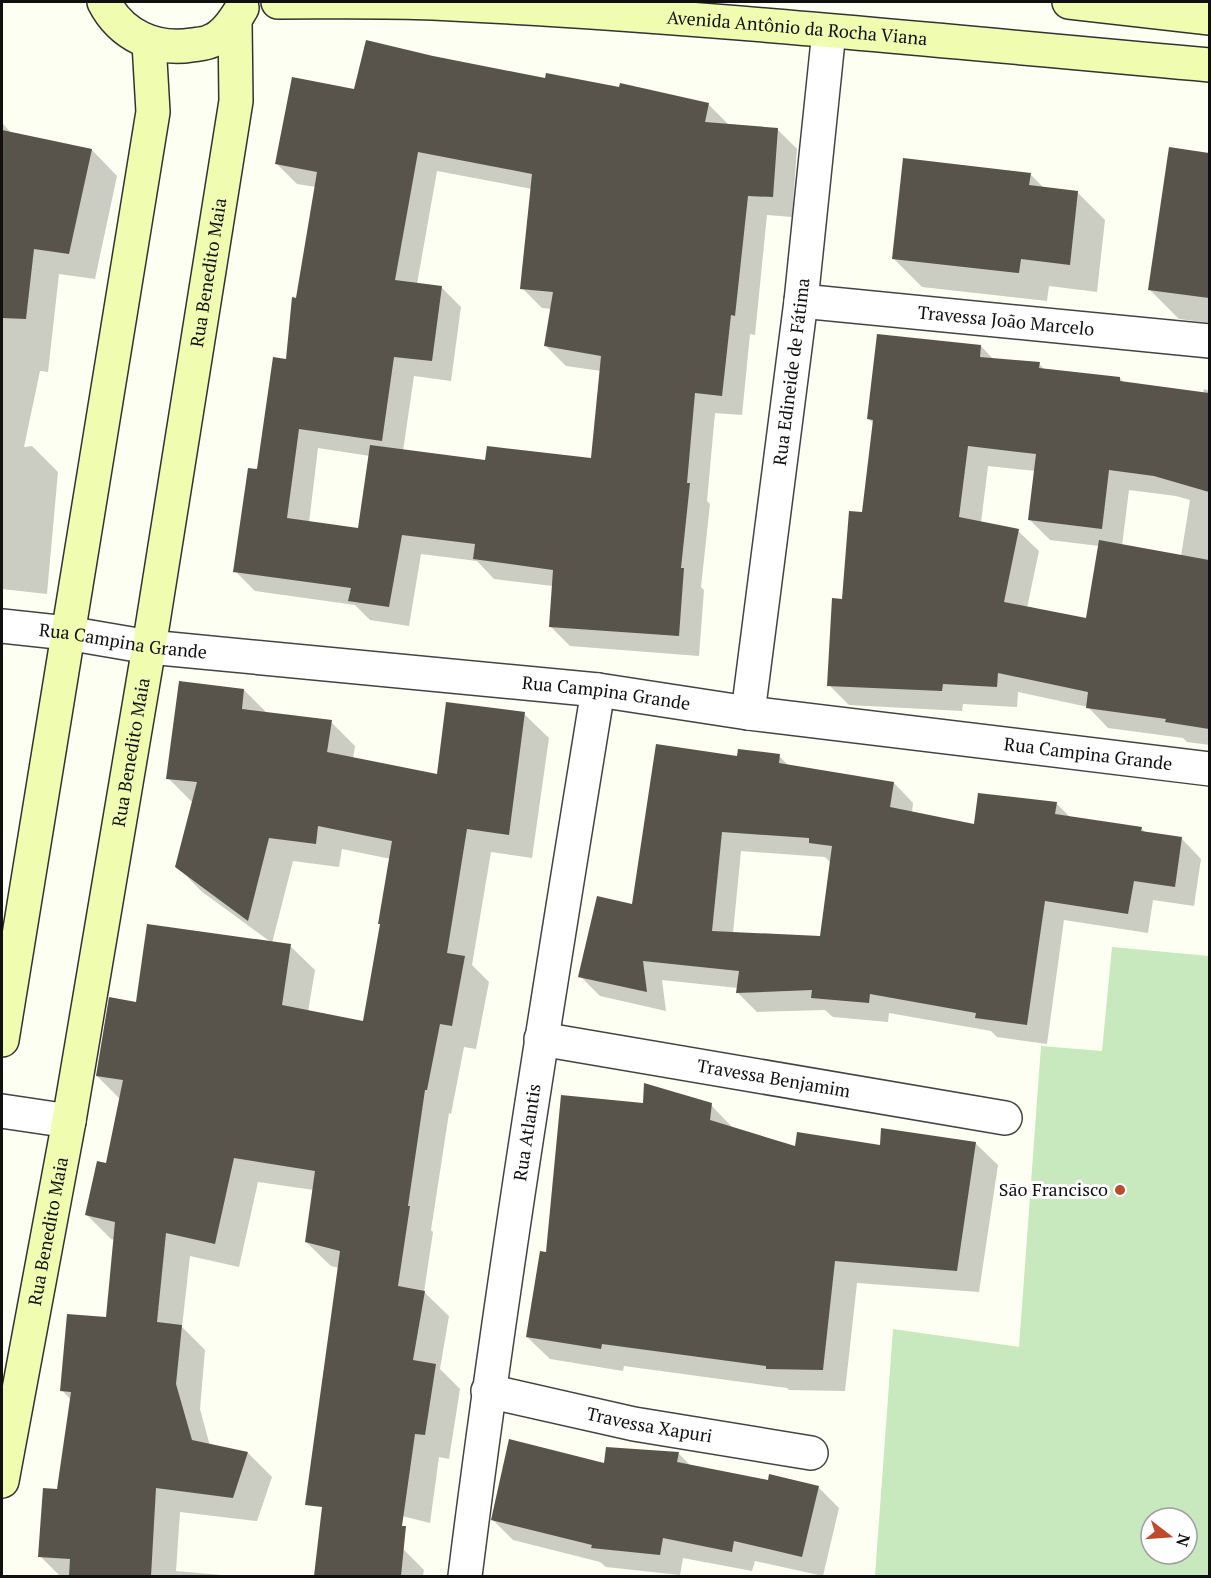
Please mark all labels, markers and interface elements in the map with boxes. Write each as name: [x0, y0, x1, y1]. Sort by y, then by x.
street label: Avenida Antônio da Rocha Viana: [666, 4, 928, 50]
street label: Rua Benedito Maia: [184, 196, 231, 349]
street label: Rua Edineide de Fátima: [767, 277, 814, 467]
street label: Travessa João Marcelo: [917, 299, 1096, 341]
street label: Rua Campina Grande: [38, 617, 208, 663]
street label: Rua Campina Grande: [521, 670, 692, 715]
street label: Rua Benedito Maia: [106, 676, 155, 829]
street label: Rua Campina Grande: [1003, 731, 1174, 775]
street label: Travessa Benjamim: [695, 1053, 853, 1103]
street label: Rua Atlantis: [507, 1082, 546, 1183]
street label: Rua Benedito Maia: [22, 1155, 73, 1307]
place label: São Francisco: [999, 1177, 1108, 1201]
marker: São Francisco: [1113, 1183, 1127, 1197]
street label: Travessa Xapuri: [584, 1401, 714, 1448]
north arrow: [1139, 1506, 1199, 1566]
text: N: [1171, 1531, 1196, 1549]

